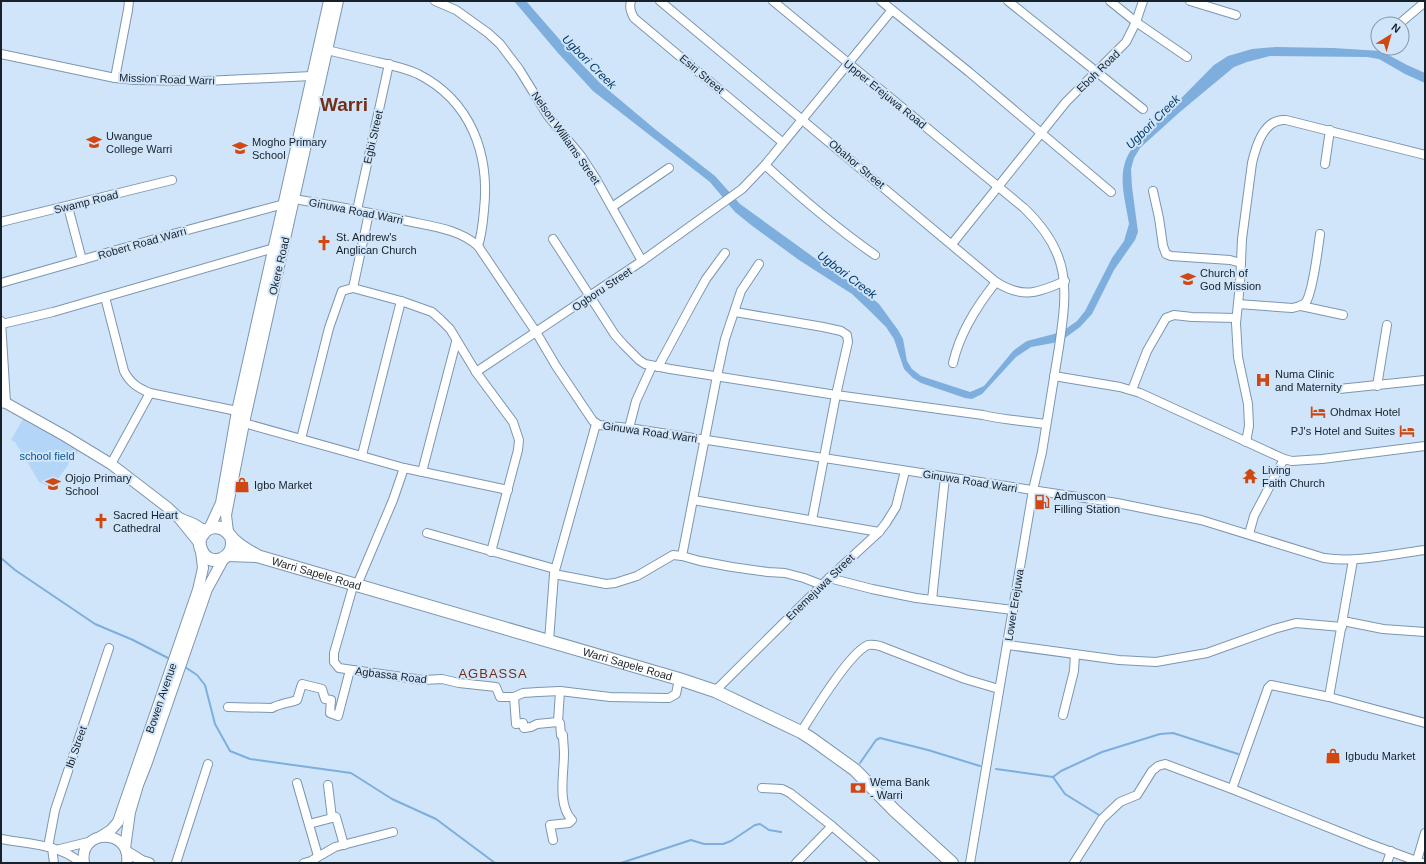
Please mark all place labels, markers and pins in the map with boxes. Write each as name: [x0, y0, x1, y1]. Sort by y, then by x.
place label: Uwangue College Warri: [106, 130, 172, 155]
school or university icon: Uwangue College Warri: [85, 133, 103, 151]
place label: Mogho Primary School: [252, 136, 327, 161]
school or university icon: Mogho Primary School: [231, 139, 249, 157]
place label: St. Andrew's Anglican Church: [336, 231, 417, 256]
church icon: St. Andrew's Anglican Church: [315, 234, 333, 252]
place label: Church of God Mission: [1200, 267, 1261, 292]
school or university icon: Church of God Mission: [1179, 270, 1197, 288]
place label: Numa Clinic and Maternity: [1275, 368, 1342, 393]
hospital icon: Numa Clinic and Maternity: [1254, 371, 1272, 389]
hotel icon: Ohdmax Hotel: [1309, 403, 1327, 421]
place label: Ohdmax Hotel: [1330, 406, 1400, 418]
hotel icon: PJ's Hotel and Suites: [1398, 422, 1416, 440]
place label: PJ's Hotel and Suites: [1291, 425, 1395, 437]
place label: Living Faith Church: [1262, 464, 1325, 489]
temple icon: Living Faith Church: [1241, 467, 1259, 485]
place label: Ojojo Primary School: [65, 472, 132, 497]
school or university icon: Ojojo Primary School: [44, 475, 62, 493]
shop icon: Igbo Market: [233, 476, 251, 494]
place label: Igbo Market: [254, 479, 312, 491]
place label: Admuscon Filling Station: [1054, 490, 1120, 515]
fuel station icon: Admuscon Filling Station: [1033, 493, 1051, 511]
place label: Sacred Heart Cathedral: [113, 509, 178, 534]
church icon: Sacred Heart Cathedral: [92, 512, 110, 530]
shop icon: Igbudu Market: [1324, 747, 1342, 765]
place label: Igbudu Market: [1345, 750, 1415, 762]
place label: Wema Bank - Warri: [870, 776, 930, 801]
bank icon: Wema Bank - Warri: [849, 779, 867, 797]

